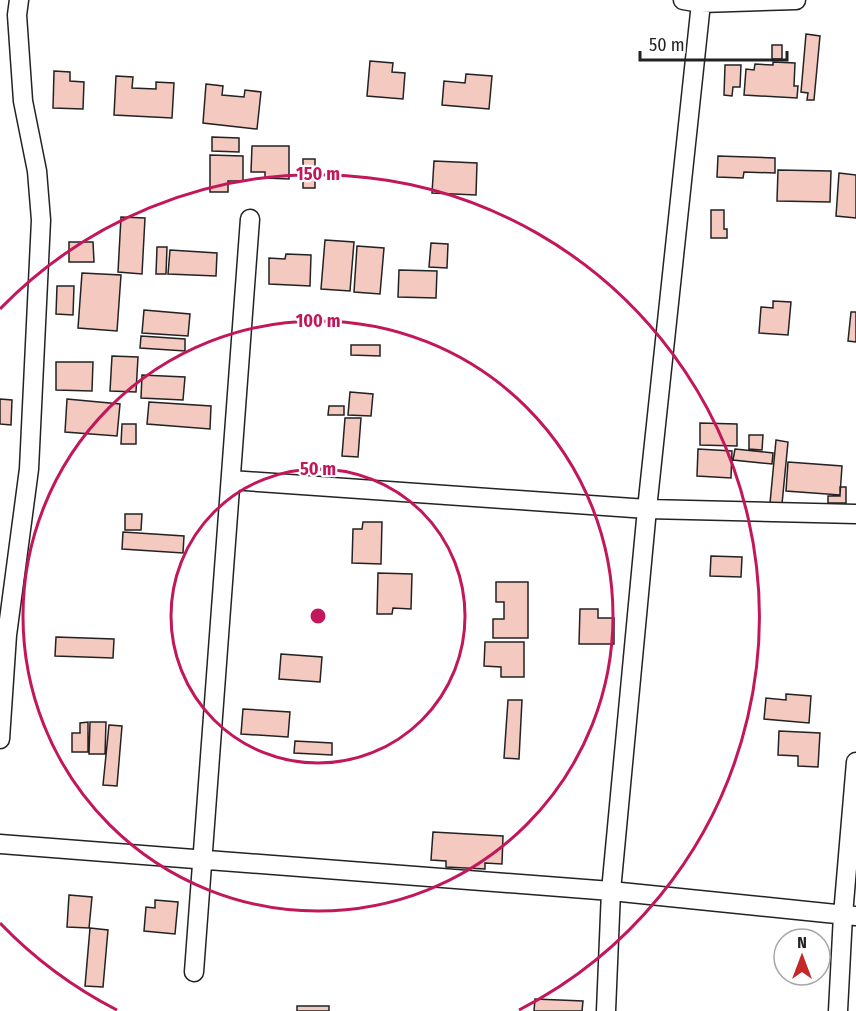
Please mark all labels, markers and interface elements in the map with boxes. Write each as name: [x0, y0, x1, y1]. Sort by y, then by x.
scale bar: [640, 24, 787, 62]
text: 50 m: [649, 34, 685, 56]
text: 150 m: [296, 163, 340, 185]
text: 100 m: [296, 310, 340, 332]
text: 50 m: [300, 458, 336, 480]
centre of rings: [308, 606, 328, 626]
north arrow: [772, 927, 832, 987]
text: N: [797, 933, 807, 952]

